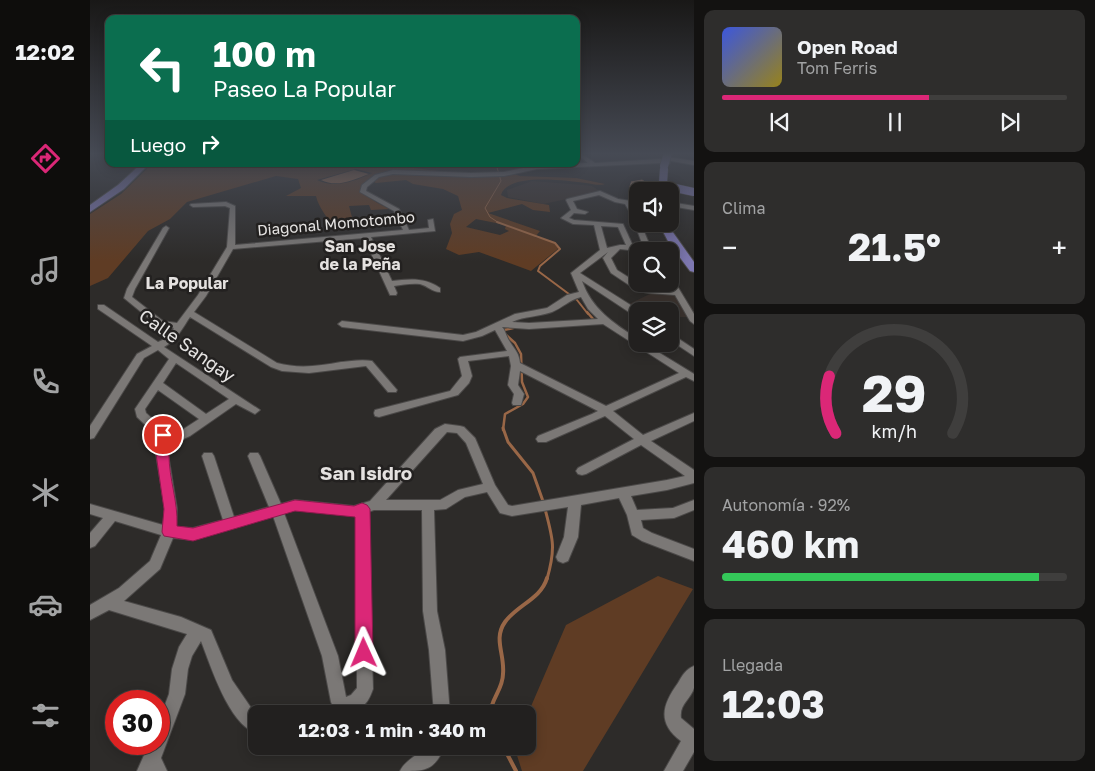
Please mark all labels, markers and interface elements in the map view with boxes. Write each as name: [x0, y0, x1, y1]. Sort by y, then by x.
text: 100 m: [213, 33, 316, 75]
icon: left: [130, 35, 195, 100]
text: Open Road: [797, 35, 898, 58]
text: 12:02: [15, 38, 75, 65]
text: Tom Ferris: [797, 58, 877, 78]
text: Paseo La Popular: [213, 75, 396, 102]
icon: previous: [766, 108, 794, 136]
icon: pause: [881, 108, 909, 136]
icon: next: [996, 108, 1024, 136]
icon: right: [196, 130, 224, 158]
text: Luego: [130, 133, 186, 156]
icon: directions: [28, 141, 63, 176]
map controls: [629, 182, 679, 352]
button: sound: [629, 182, 679, 232]
text: Clima: [722, 198, 766, 218]
street label: Diagonal Momotombo: [256, 207, 415, 239]
text: 21.5°: [848, 224, 941, 269]
text: −: [722, 231, 737, 264]
text: +: [1052, 231, 1067, 264]
district label: San Jose de la Peña: [320, 236, 400, 274]
button: search: [629, 242, 679, 292]
icon: music: [28, 253, 63, 288]
district label: La Popular: [146, 273, 228, 293]
button: layers: [629, 302, 679, 352]
street label: Calle Sangay: [135, 304, 240, 386]
text: 29: [862, 361, 927, 423]
icon: phone: [28, 364, 63, 399]
pin: [142, 414, 184, 456]
text: km/h: [872, 420, 917, 442]
icon: arrive: [149, 421, 177, 449]
district label: San Isidro: [320, 461, 412, 484]
icon: climate: [28, 475, 63, 510]
text: Autonomía · 92%: [722, 495, 850, 515]
text: 460 km: [722, 521, 859, 566]
icon: car: [28, 587, 63, 622]
position arrow: [337, 626, 389, 678]
text: Llegada: [722, 655, 783, 675]
text: 12:03: [722, 681, 825, 726]
speed limit sign: 30: [105, 690, 170, 755]
icon: filters: [28, 698, 63, 733]
text: 12:03 · 1 min · 340 m: [298, 718, 486, 741]

